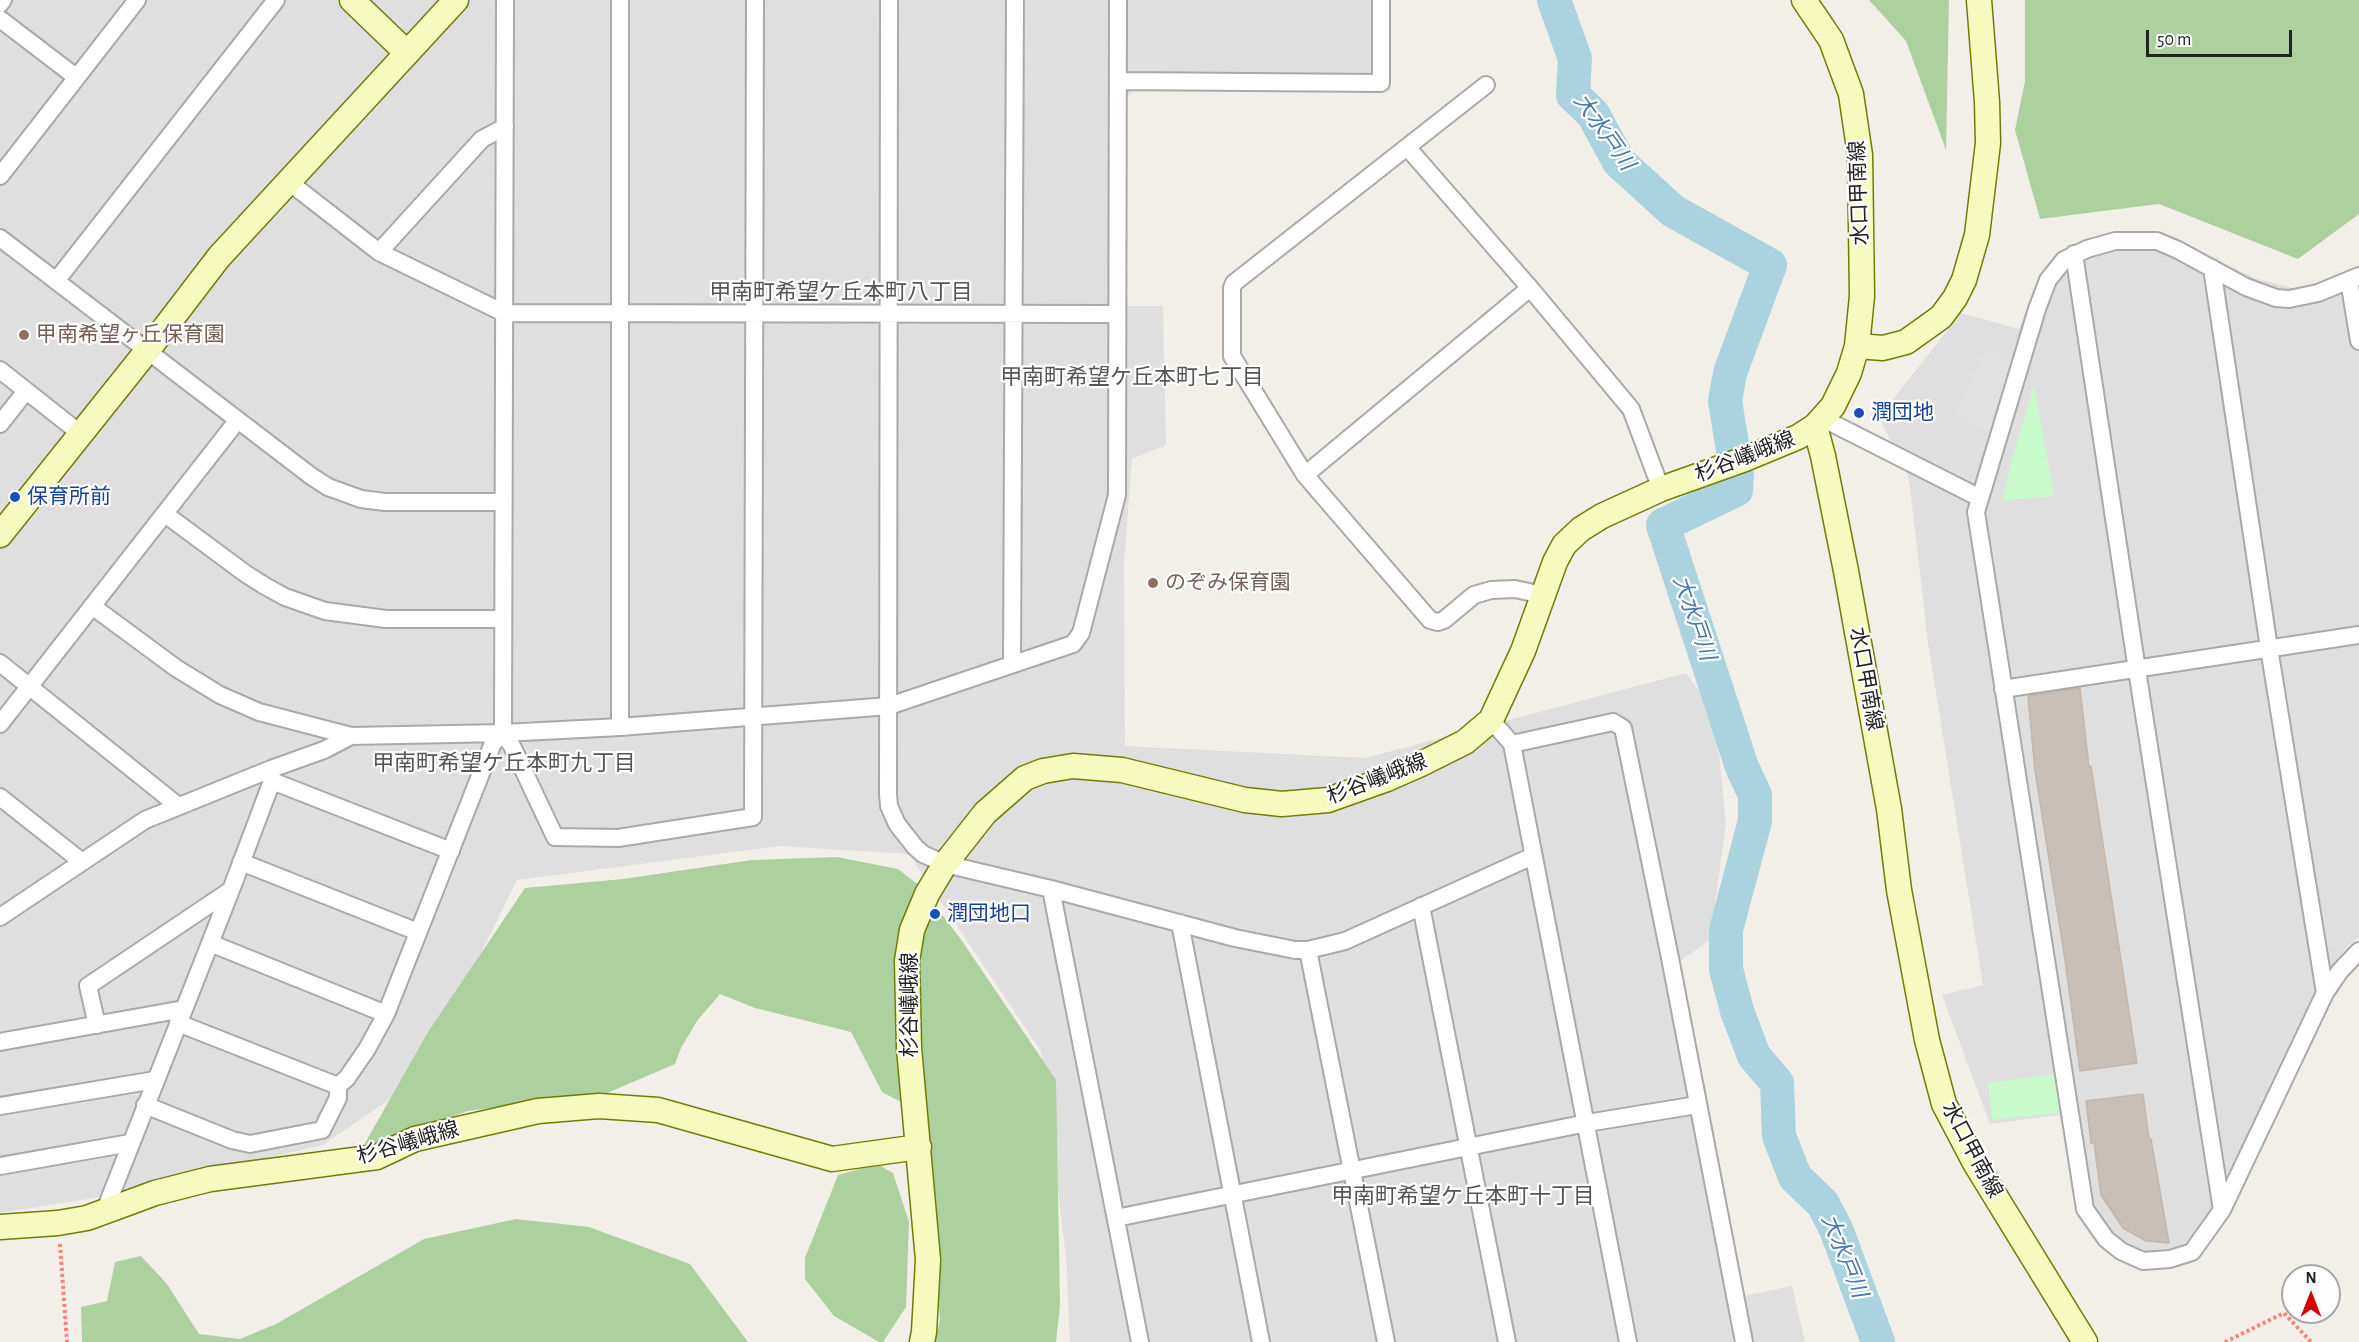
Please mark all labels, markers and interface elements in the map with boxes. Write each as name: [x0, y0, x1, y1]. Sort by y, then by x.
scale bar: [2149, 18, 2294, 56]
text: 50 m: [2157, 31, 2191, 49]
water label: 大水戸川: [1568, 88, 1640, 176]
street label: 水口甲南線: [1845, 140, 1873, 246]
district label: 甲南町希望ケ丘本町八丁目: [709, 279, 973, 305]
place label: 甲南希望ヶ丘保育園: [36, 322, 225, 348]
marker: 甲南希望ヶ丘保育園: [17, 328, 31, 342]
district label: 甲南町希望ケ丘本町七丁目: [1000, 364, 1264, 390]
place label: 潤団地: [1871, 400, 1934, 426]
marker: 潤団地: [1852, 406, 1866, 420]
street label: 杉谷嶬峨線: [1691, 426, 1799, 488]
place label: 保育所前: [27, 484, 111, 510]
marker: 保育所前: [8, 490, 22, 504]
place label: のぞみ保育園: [1165, 570, 1291, 596]
water label: 大水戸川: [1667, 572, 1721, 664]
marker: のぞみ保育園: [1146, 576, 1160, 590]
street label: 水口甲南線: [1844, 625, 1888, 733]
street label: 杉谷嶬峨線: [1323, 748, 1431, 810]
district label: 甲南町希望ケ丘本町九丁目: [372, 750, 636, 776]
place label: 潤団地口: [947, 901, 1031, 927]
marker: 潤団地口: [928, 907, 942, 921]
street label: 杉谷嶬峨線: [897, 953, 923, 1057]
street label: 水口甲南線: [1936, 1098, 2008, 1202]
street label: 杉谷嶬峨線: [354, 1116, 462, 1170]
district label: 甲南町希望ケ丘本町十丁目: [1331, 1183, 1595, 1209]
water label: 大水戸川: [1815, 1210, 1873, 1302]
north arrow: [2281, 1264, 2341, 1324]
text: N: [2305, 1270, 2317, 1286]

